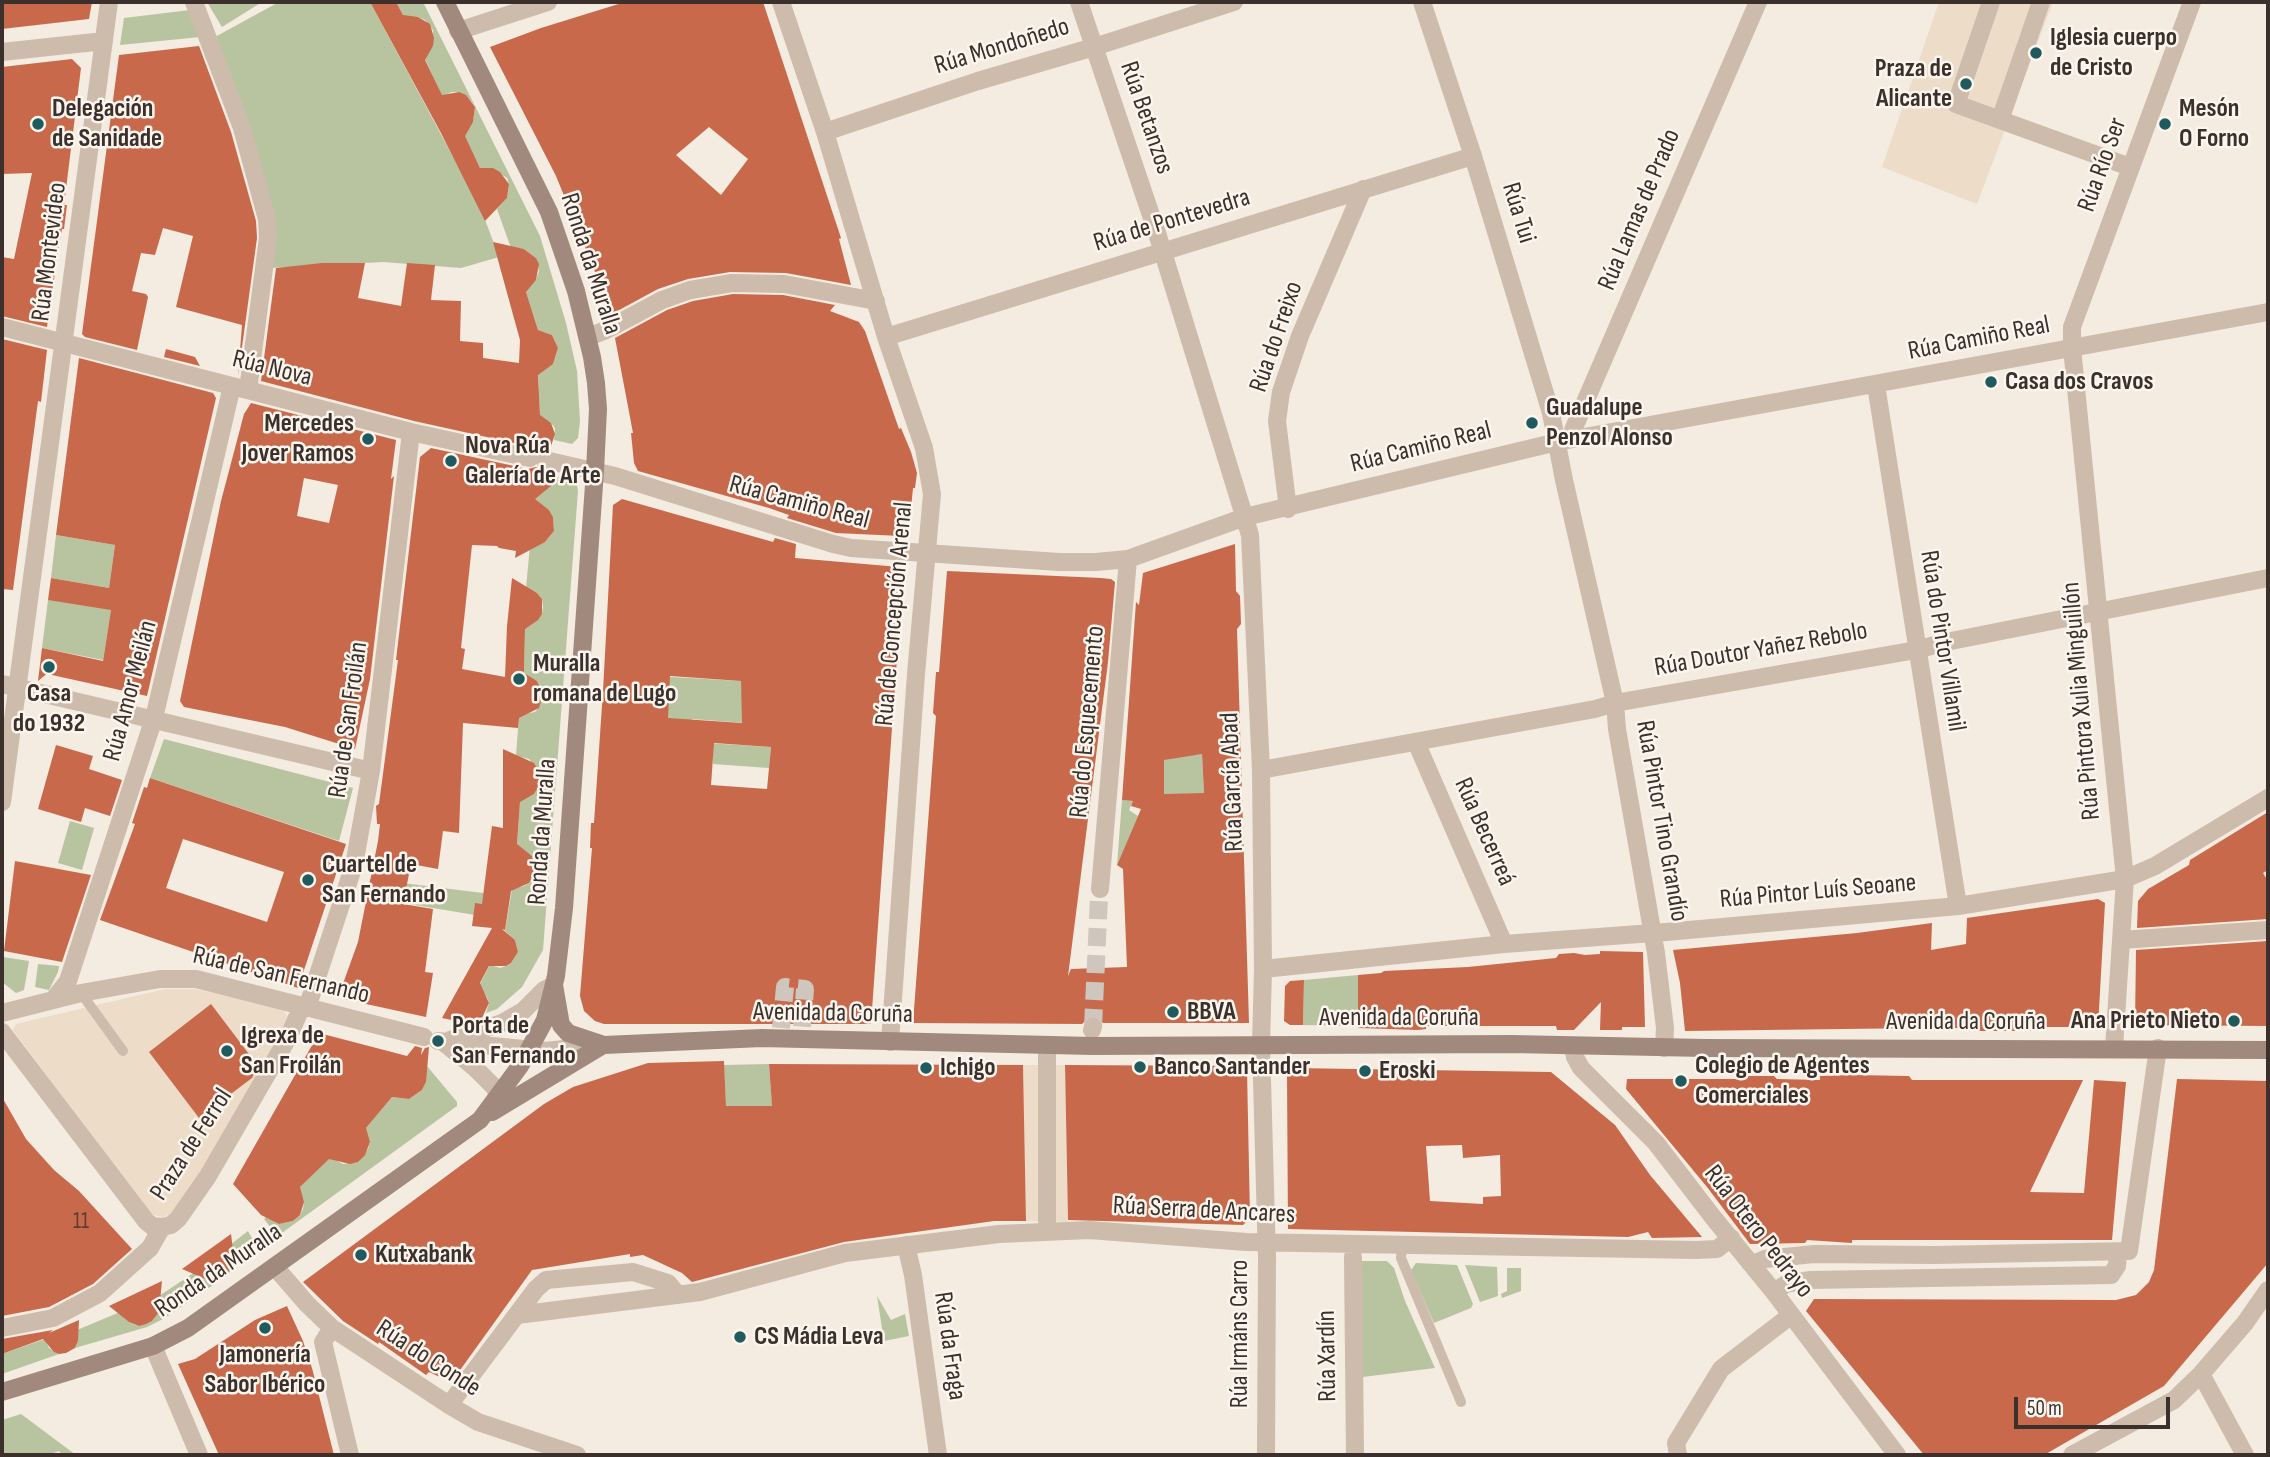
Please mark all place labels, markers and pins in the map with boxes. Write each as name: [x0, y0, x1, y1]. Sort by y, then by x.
place label: Iglesia cuerpo de Cristo: [2050, 22, 2177, 84]
marker: Iglesia cuerpo de Cristo: [2028, 45, 2044, 61]
place label: Praza de Alicante: [1875, 53, 1952, 114]
marker: Praza de Alicante: [1958, 76, 1974, 92]
place label: Delegación de Sanidade: [52, 93, 162, 154]
place label: Mesón O Forno: [2179, 93, 2249, 154]
marker: Delegación de Sanidade: [30, 116, 46, 132]
marker: Mesón O Forno: [2157, 116, 2173, 132]
place label: Casa dos Cravos: [2005, 366, 2153, 398]
marker: Casa dos Cravos: [1983, 374, 1999, 390]
place label: Guadalupe Penzol Alonso: [1546, 392, 1673, 453]
place label: Mercedes Jover Ramos: [241, 408, 354, 470]
marker: Guadalupe Penzol Alonso: [1524, 415, 1540, 431]
place label: Nova Rúa Galería de Arte: [465, 430, 601, 492]
marker: Mercedes Jover Ramos: [360, 431, 376, 447]
marker: Nova Rúa Galería de Arte: [443, 453, 459, 469]
place label: Muralla romana de Lugo: [533, 648, 676, 710]
marker: Casa do 1932: [41, 659, 57, 675]
marker: Muralla romana de Lugo: [511, 671, 527, 687]
place label: Casa do 1932: [13, 678, 85, 740]
place label: Cuartel de San Fernando: [322, 849, 446, 910]
marker: Cuartel de San Fernando: [300, 872, 316, 888]
place label: BBVA: [1187, 996, 1236, 1028]
marker: BBVA: [1165, 1004, 1181, 1020]
place label: Ana Prieto Nieto: [2071, 1005, 2220, 1037]
place label: Porta de San Fernando: [452, 1010, 576, 1072]
marker: Ana Prieto Nieto: [2226, 1013, 2242, 1029]
place label: Igrexa de San Froilán: [241, 1020, 341, 1082]
marker: Porta de San Fernando: [430, 1033, 446, 1049]
marker: Igrexa de San Froilán: [219, 1043, 235, 1059]
place label: Colegio de Agentes Comerciales: [1695, 1050, 1870, 1112]
place label: Banco Santander: [1154, 1051, 1310, 1083]
place label: Ichigo: [940, 1052, 996, 1084]
place label: Eroski: [1379, 1055, 1436, 1087]
marker: Banco Santander: [1132, 1059, 1148, 1075]
marker: Ichigo: [918, 1060, 934, 1076]
marker: Eroski: [1357, 1063, 1373, 1079]
marker: Colegio de Agentes Comerciales: [1673, 1073, 1689, 1089]
place label: Kutxabank: [375, 1239, 473, 1271]
marker: Kutxabank: [353, 1247, 369, 1263]
marker: Jamonería Sabor Ibérico: [257, 1320, 273, 1336]
place label: CS Mádia Leva: [754, 1321, 884, 1353]
marker: CS Mádia Leva: [732, 1329, 748, 1345]
place label: Jamonería Sabor Ibérico: [205, 1339, 325, 1400]

